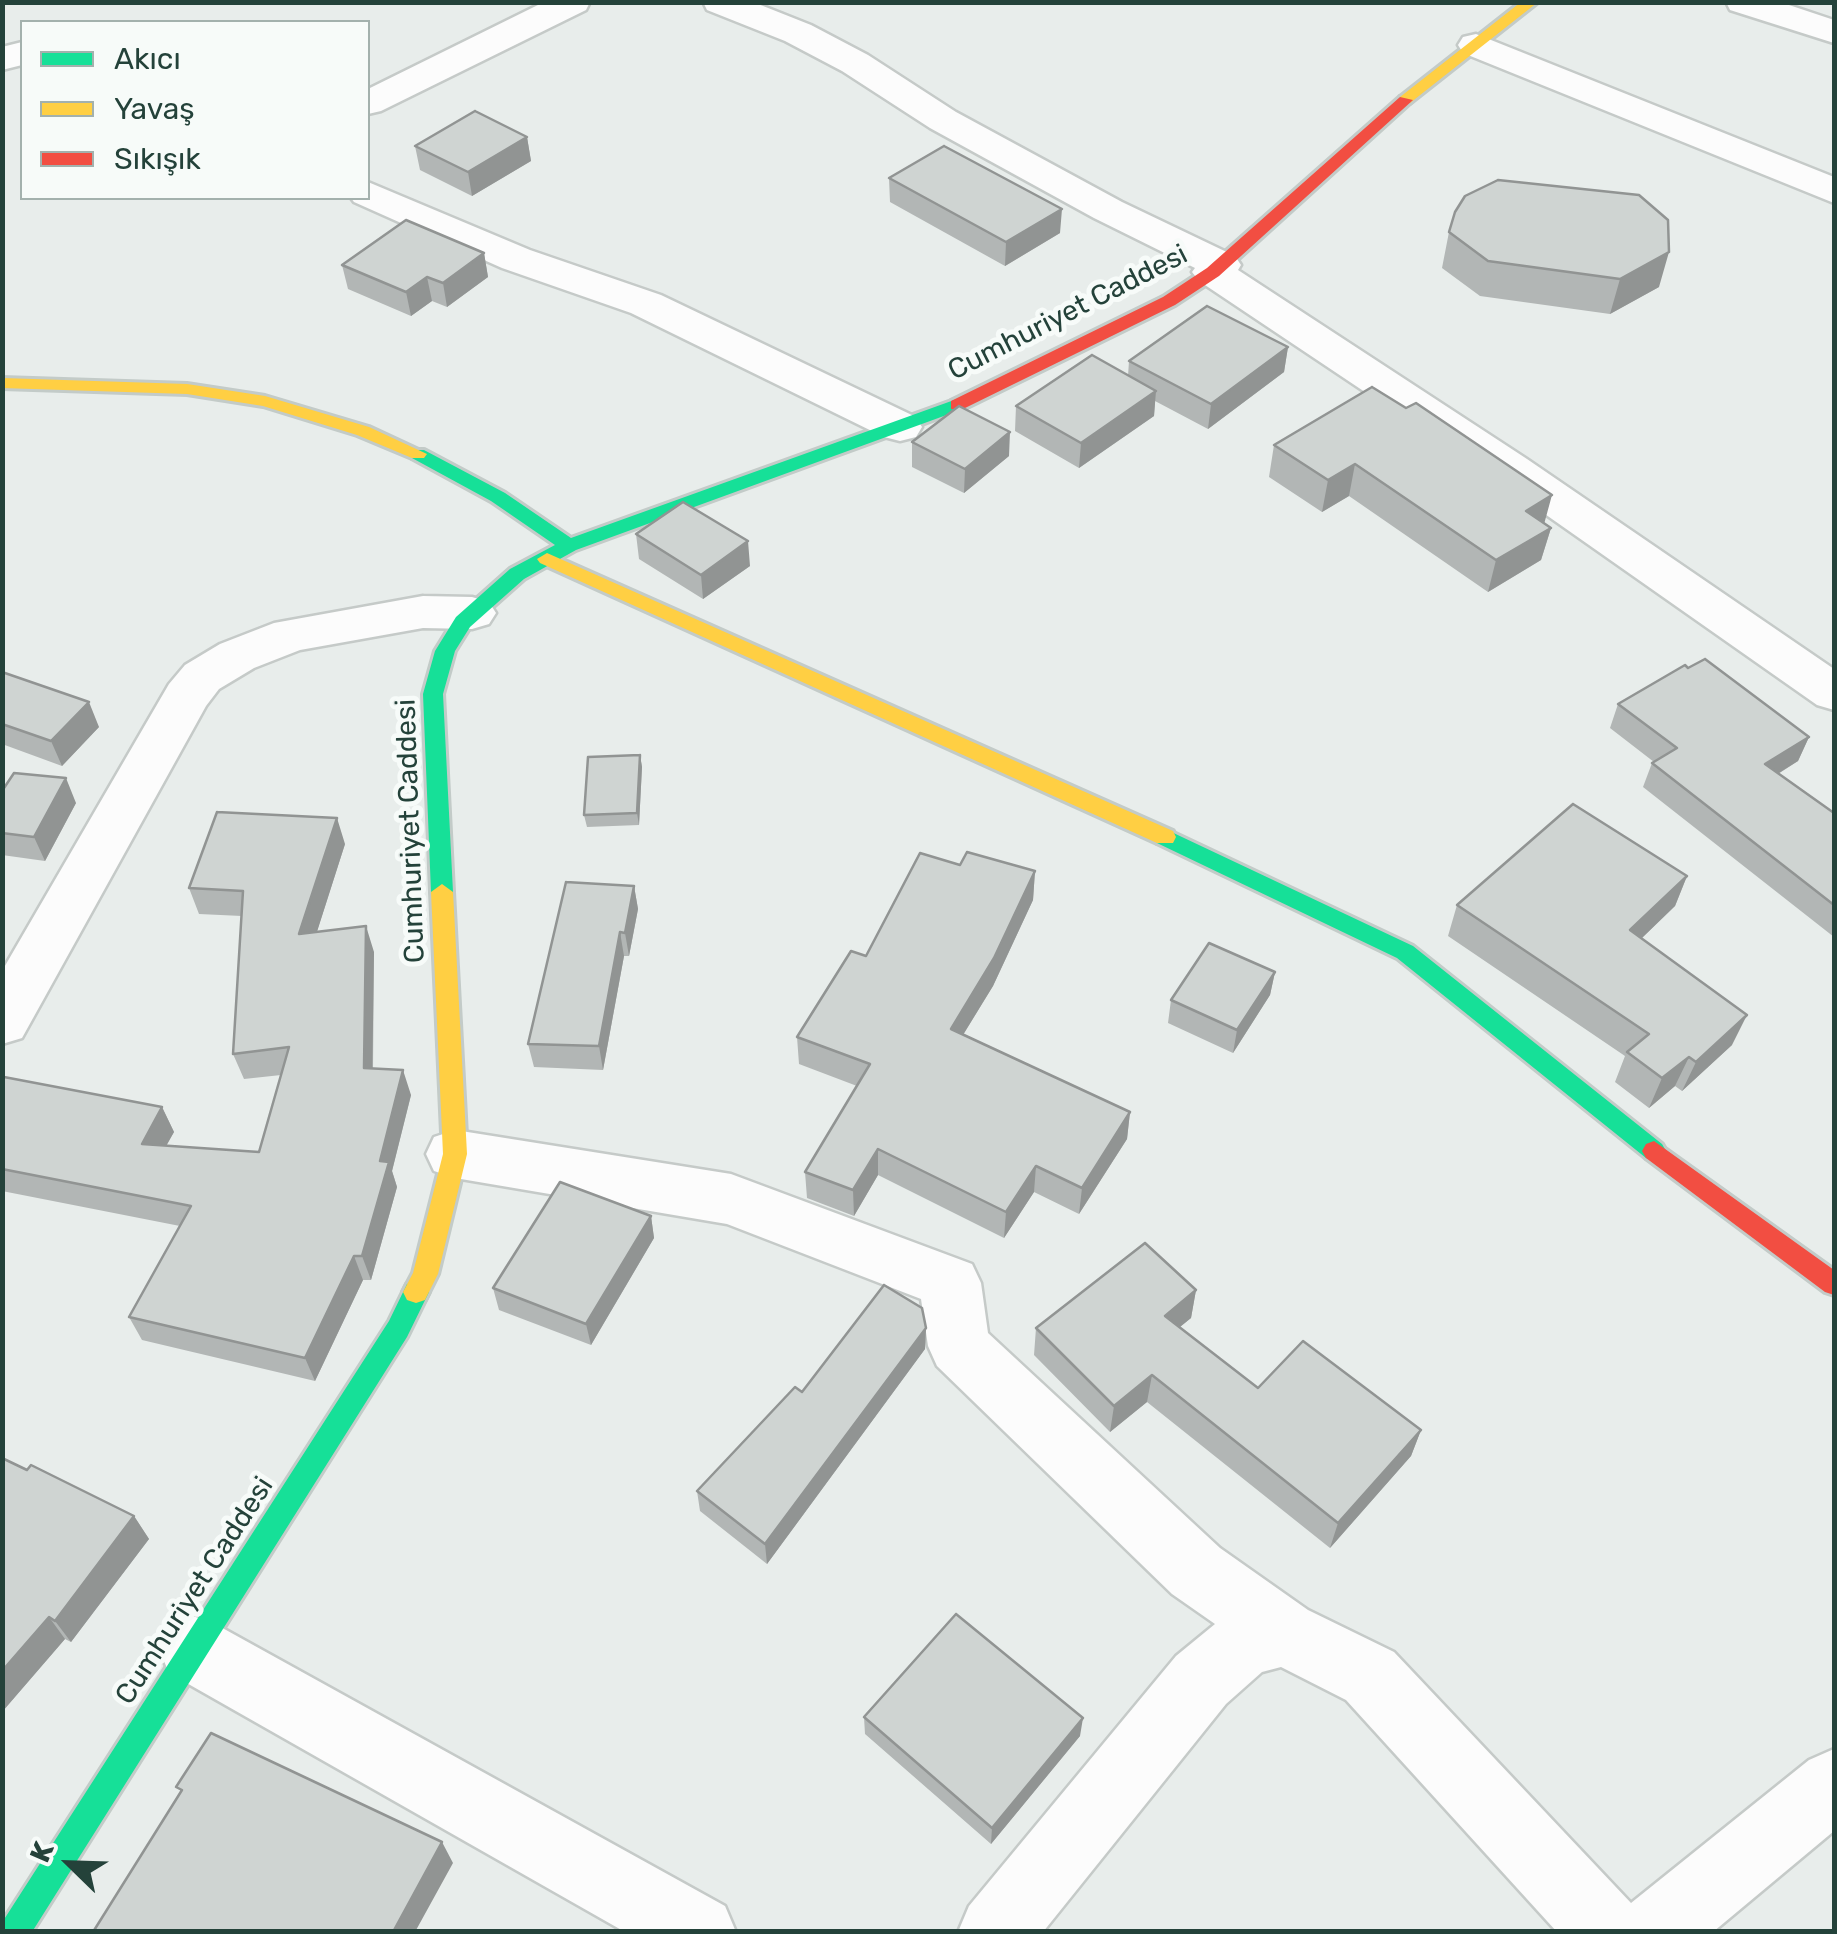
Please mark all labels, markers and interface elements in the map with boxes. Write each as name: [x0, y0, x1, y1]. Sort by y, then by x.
legend: [20, 20, 370, 200]
text: Akıcı: [114, 41, 181, 77]
text: Yavaş: [114, 91, 195, 127]
text: Sıkışık: [114, 141, 201, 177]
street label: Cumhuriyet Caddesi: [943, 238, 1193, 388]
street label: Cumhuriyet Caddesi: [390, 698, 432, 964]
street label: Cumhuriyet Caddesi: [109, 1471, 281, 1711]
north arrow: [20, 1814, 120, 1914]
text: K: [23, 1837, 61, 1867]

